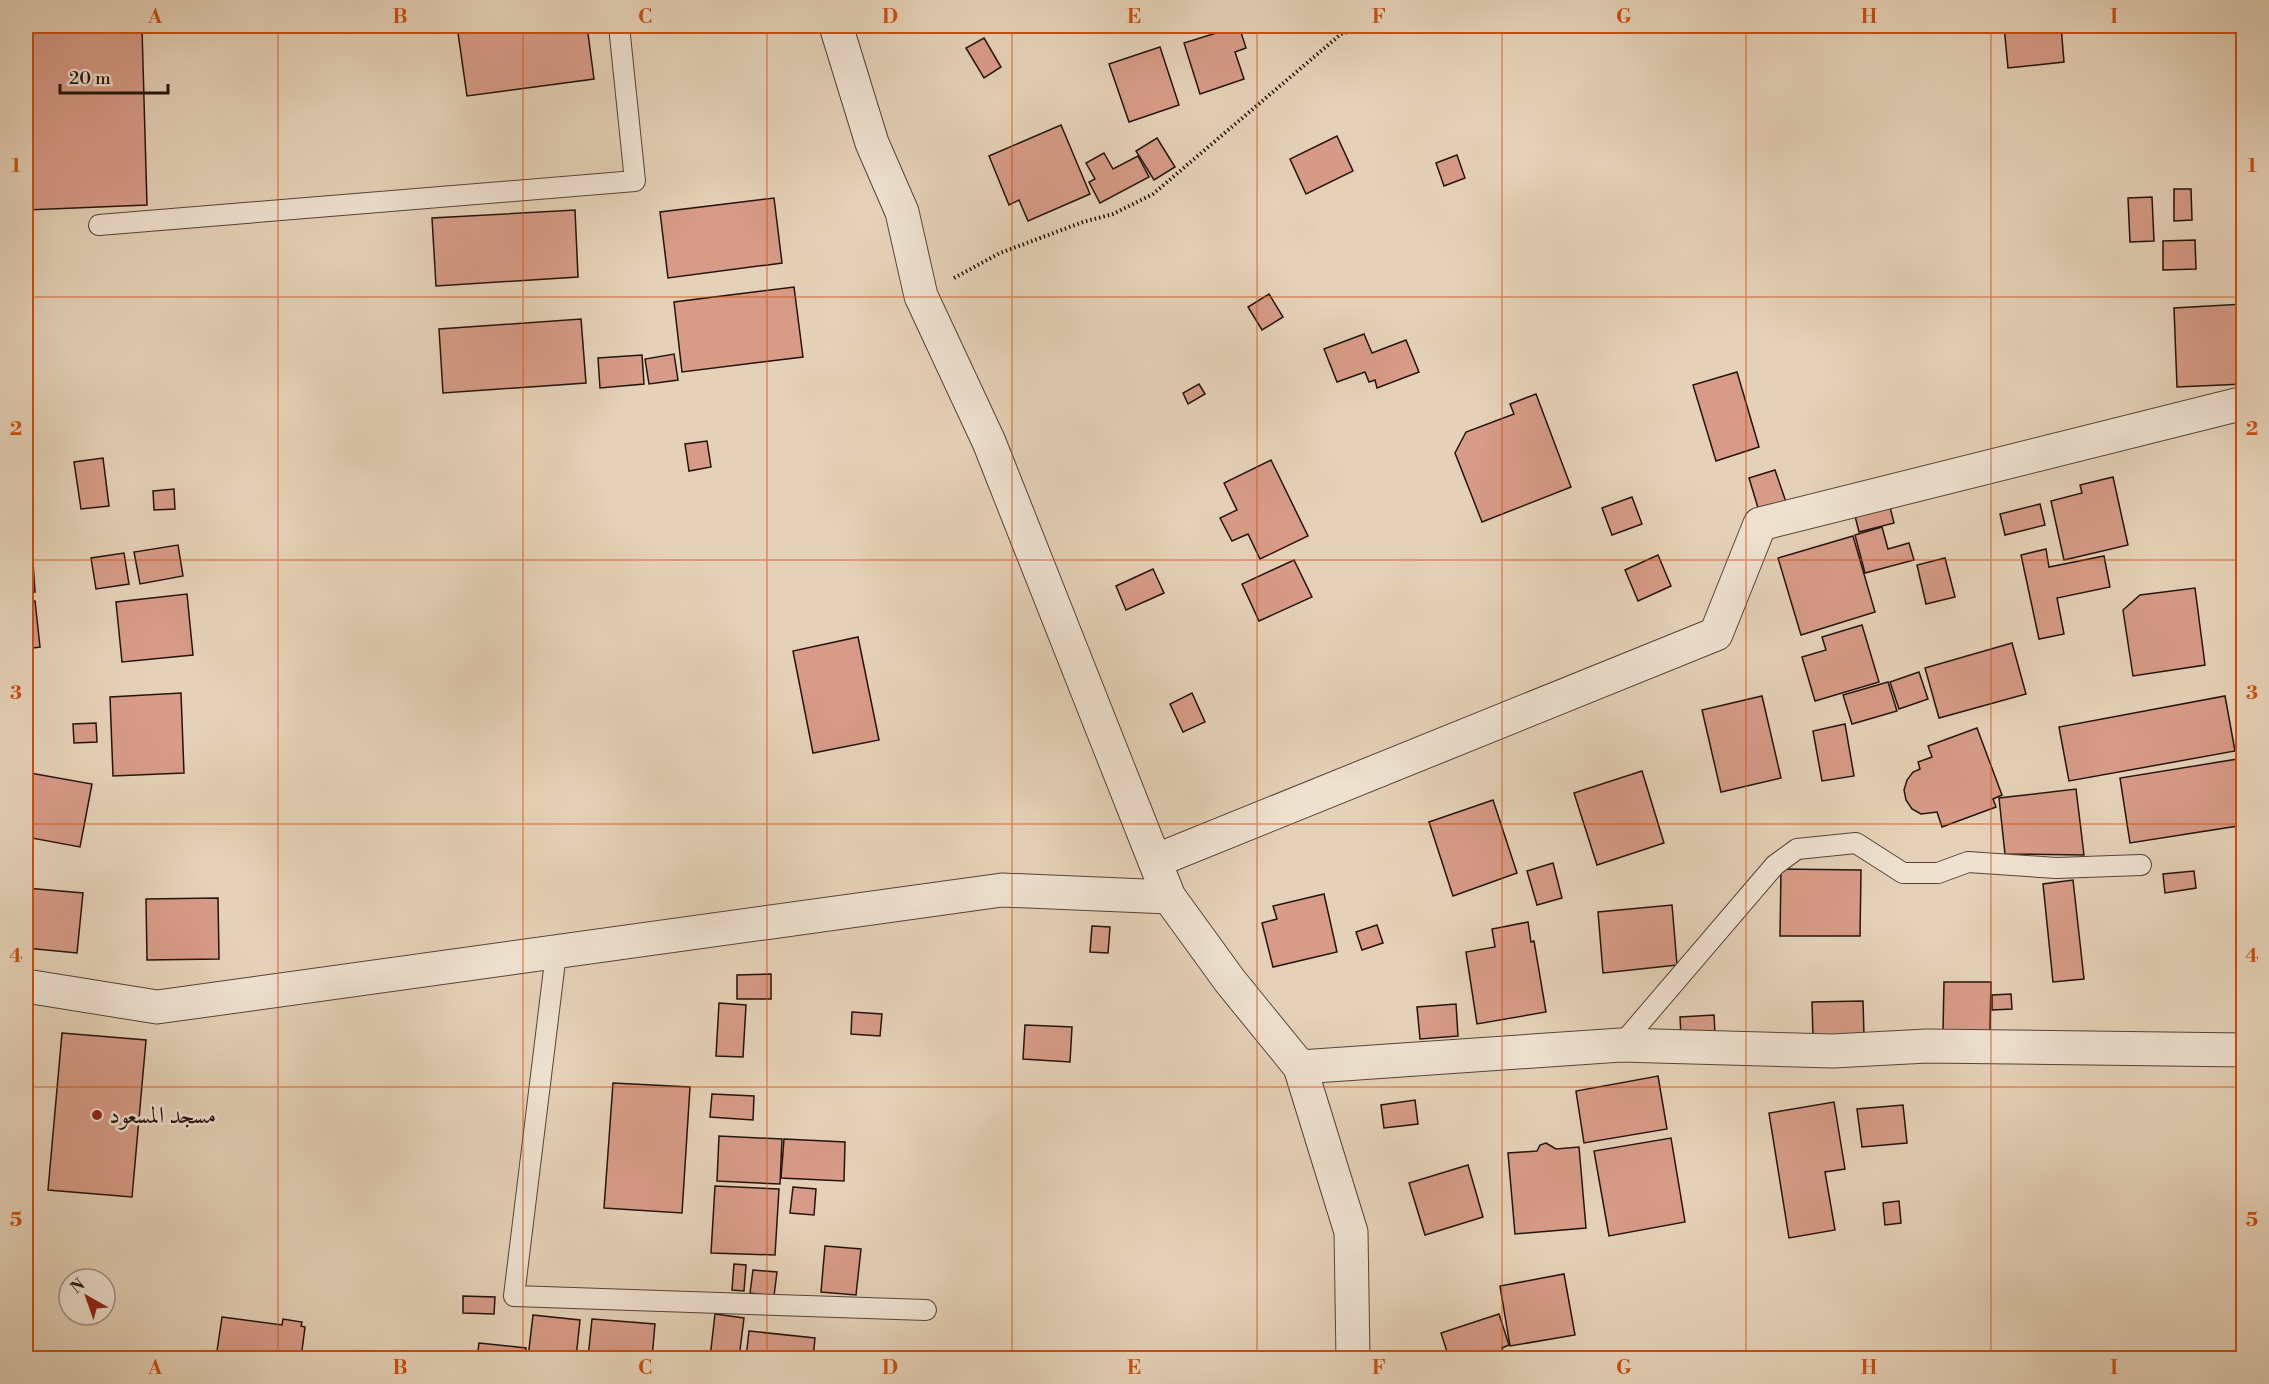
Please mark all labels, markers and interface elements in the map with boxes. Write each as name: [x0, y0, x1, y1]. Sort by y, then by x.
text: A: [147, 5, 163, 30]
text: B: [392, 5, 408, 30]
text: C: [638, 5, 652, 30]
text: D: [882, 5, 898, 30]
text: E: [1127, 5, 1141, 30]
text: F: [1372, 5, 1386, 30]
text: G: [1616, 5, 1632, 30]
text: H: [1861, 5, 1878, 30]
text: I: [2110, 5, 2118, 30]
scale bar: [60, 57, 168, 95]
text: 20 m: [69, 67, 111, 90]
text: 1: [11, 154, 21, 179]
text: 1: [2247, 154, 2257, 179]
text: 2: [10, 417, 22, 442]
text: 2: [2246, 417, 2258, 442]
text: 3: [10, 681, 22, 706]
text: 3: [2246, 681, 2258, 706]
text: 4: [9, 944, 23, 969]
text: 4: [2245, 944, 2259, 969]
place label: مسجد المسعود: [109, 1101, 216, 1131]
marker: مسجد المسعود: [90, 1108, 104, 1122]
text: 5: [10, 1208, 22, 1233]
text: 5: [2246, 1208, 2258, 1233]
north arrow: [57, 1267, 117, 1327]
text: N: [67, 1274, 90, 1298]
text: A: [147, 1356, 163, 1381]
text: B: [392, 1356, 408, 1381]
text: C: [638, 1356, 652, 1381]
text: D: [882, 1356, 898, 1381]
text: E: [1127, 1356, 1141, 1381]
text: F: [1372, 1356, 1386, 1381]
text: G: [1616, 1356, 1632, 1381]
text: H: [1861, 1356, 1878, 1381]
text: I: [2110, 1356, 2118, 1381]

